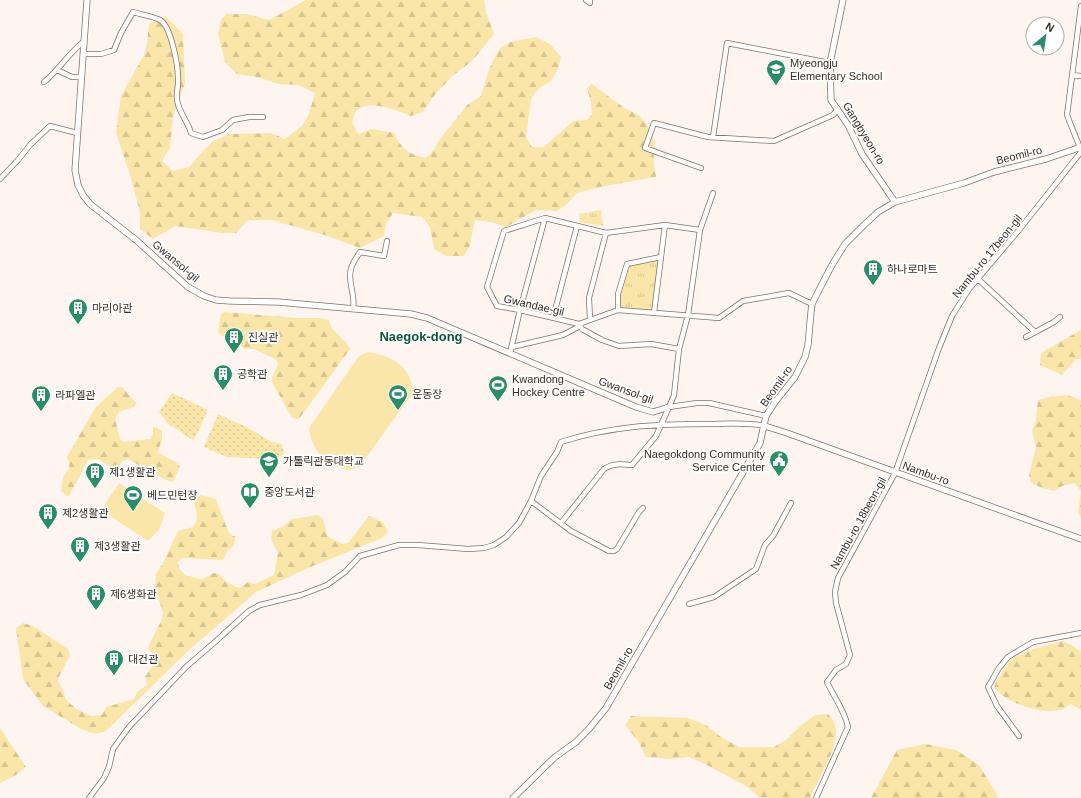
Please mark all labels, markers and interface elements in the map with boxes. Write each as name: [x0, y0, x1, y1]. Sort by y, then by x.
north arrow: [1025, 16, 1065, 56]
text: N: [1043, 20, 1056, 34]
place label: Myeongju Elementary School: [790, 57, 882, 82]
school or university icon: Myeongju Elementary School: [765, 58, 787, 86]
street label: Gangbyeon-ro: [841, 100, 887, 166]
street label: Beomil-ro: [995, 143, 1043, 167]
street label: Nambu-ro 17beon-gil: [950, 212, 1024, 300]
street label: Gwansol-gil: [150, 238, 202, 284]
building icon: 하나로마트: [862, 258, 884, 286]
place label: 하나로마트: [887, 263, 938, 275]
street label: Gwandae-gil: [503, 292, 565, 318]
building icon: 마리아관: [67, 297, 89, 325]
place label: 마리아관: [92, 302, 132, 314]
building icon: 진실관: [223, 326, 245, 354]
district label: Naegok-dong: [379, 329, 463, 344]
place label: 진실관: [248, 331, 278, 343]
building icon: 공학관: [212, 363, 234, 391]
street label: Beomil-ro: [758, 363, 794, 409]
place label: 공학관: [237, 368, 267, 380]
place label: Kwandong Hockey Centre: [512, 373, 585, 398]
sports icon: Kwandong Hockey Centre: [487, 374, 509, 402]
street label: Gwansol-gil: [597, 375, 655, 405]
sports icon: 운동장: [387, 383, 409, 411]
building icon: 라파엘관: [30, 384, 52, 412]
place label: 운동장: [412, 388, 442, 400]
place label: 라파엘관: [55, 389, 95, 401]
place label: Naegokdong Community Service Center: [644, 448, 765, 473]
public building icon: Naegokdong Community Service Center: [768, 449, 790, 477]
school or university icon: 가톨릭관동대학교: [258, 450, 280, 478]
place label: 가톨릭관동대학교: [283, 455, 364, 467]
street label: Nambu-ro: [901, 459, 951, 487]
building icon: 제1생활관: [84, 461, 106, 489]
place label: 제1생활관: [109, 466, 156, 478]
street label: Nambu-ro 18beon-gil: [828, 475, 888, 571]
library icon: 중앙도서관: [239, 481, 261, 509]
sports icon: 베드민턴장: [122, 484, 144, 512]
place label: 중앙도서관: [264, 486, 315, 498]
place label: 베드민턴장: [147, 489, 198, 501]
building icon: 제2생활관: [37, 502, 59, 530]
place label: 제2생활관: [62, 507, 109, 519]
building icon: 제3생활관: [69, 535, 91, 563]
place label: 제3생활관: [94, 540, 141, 552]
building icon: 제6생화관: [85, 583, 107, 611]
place label: 제6생화관: [110, 588, 157, 600]
street label: Beomil-ro: [601, 645, 635, 691]
building icon: 대건관: [103, 648, 125, 676]
place label: 대건관: [128, 653, 158, 665]

